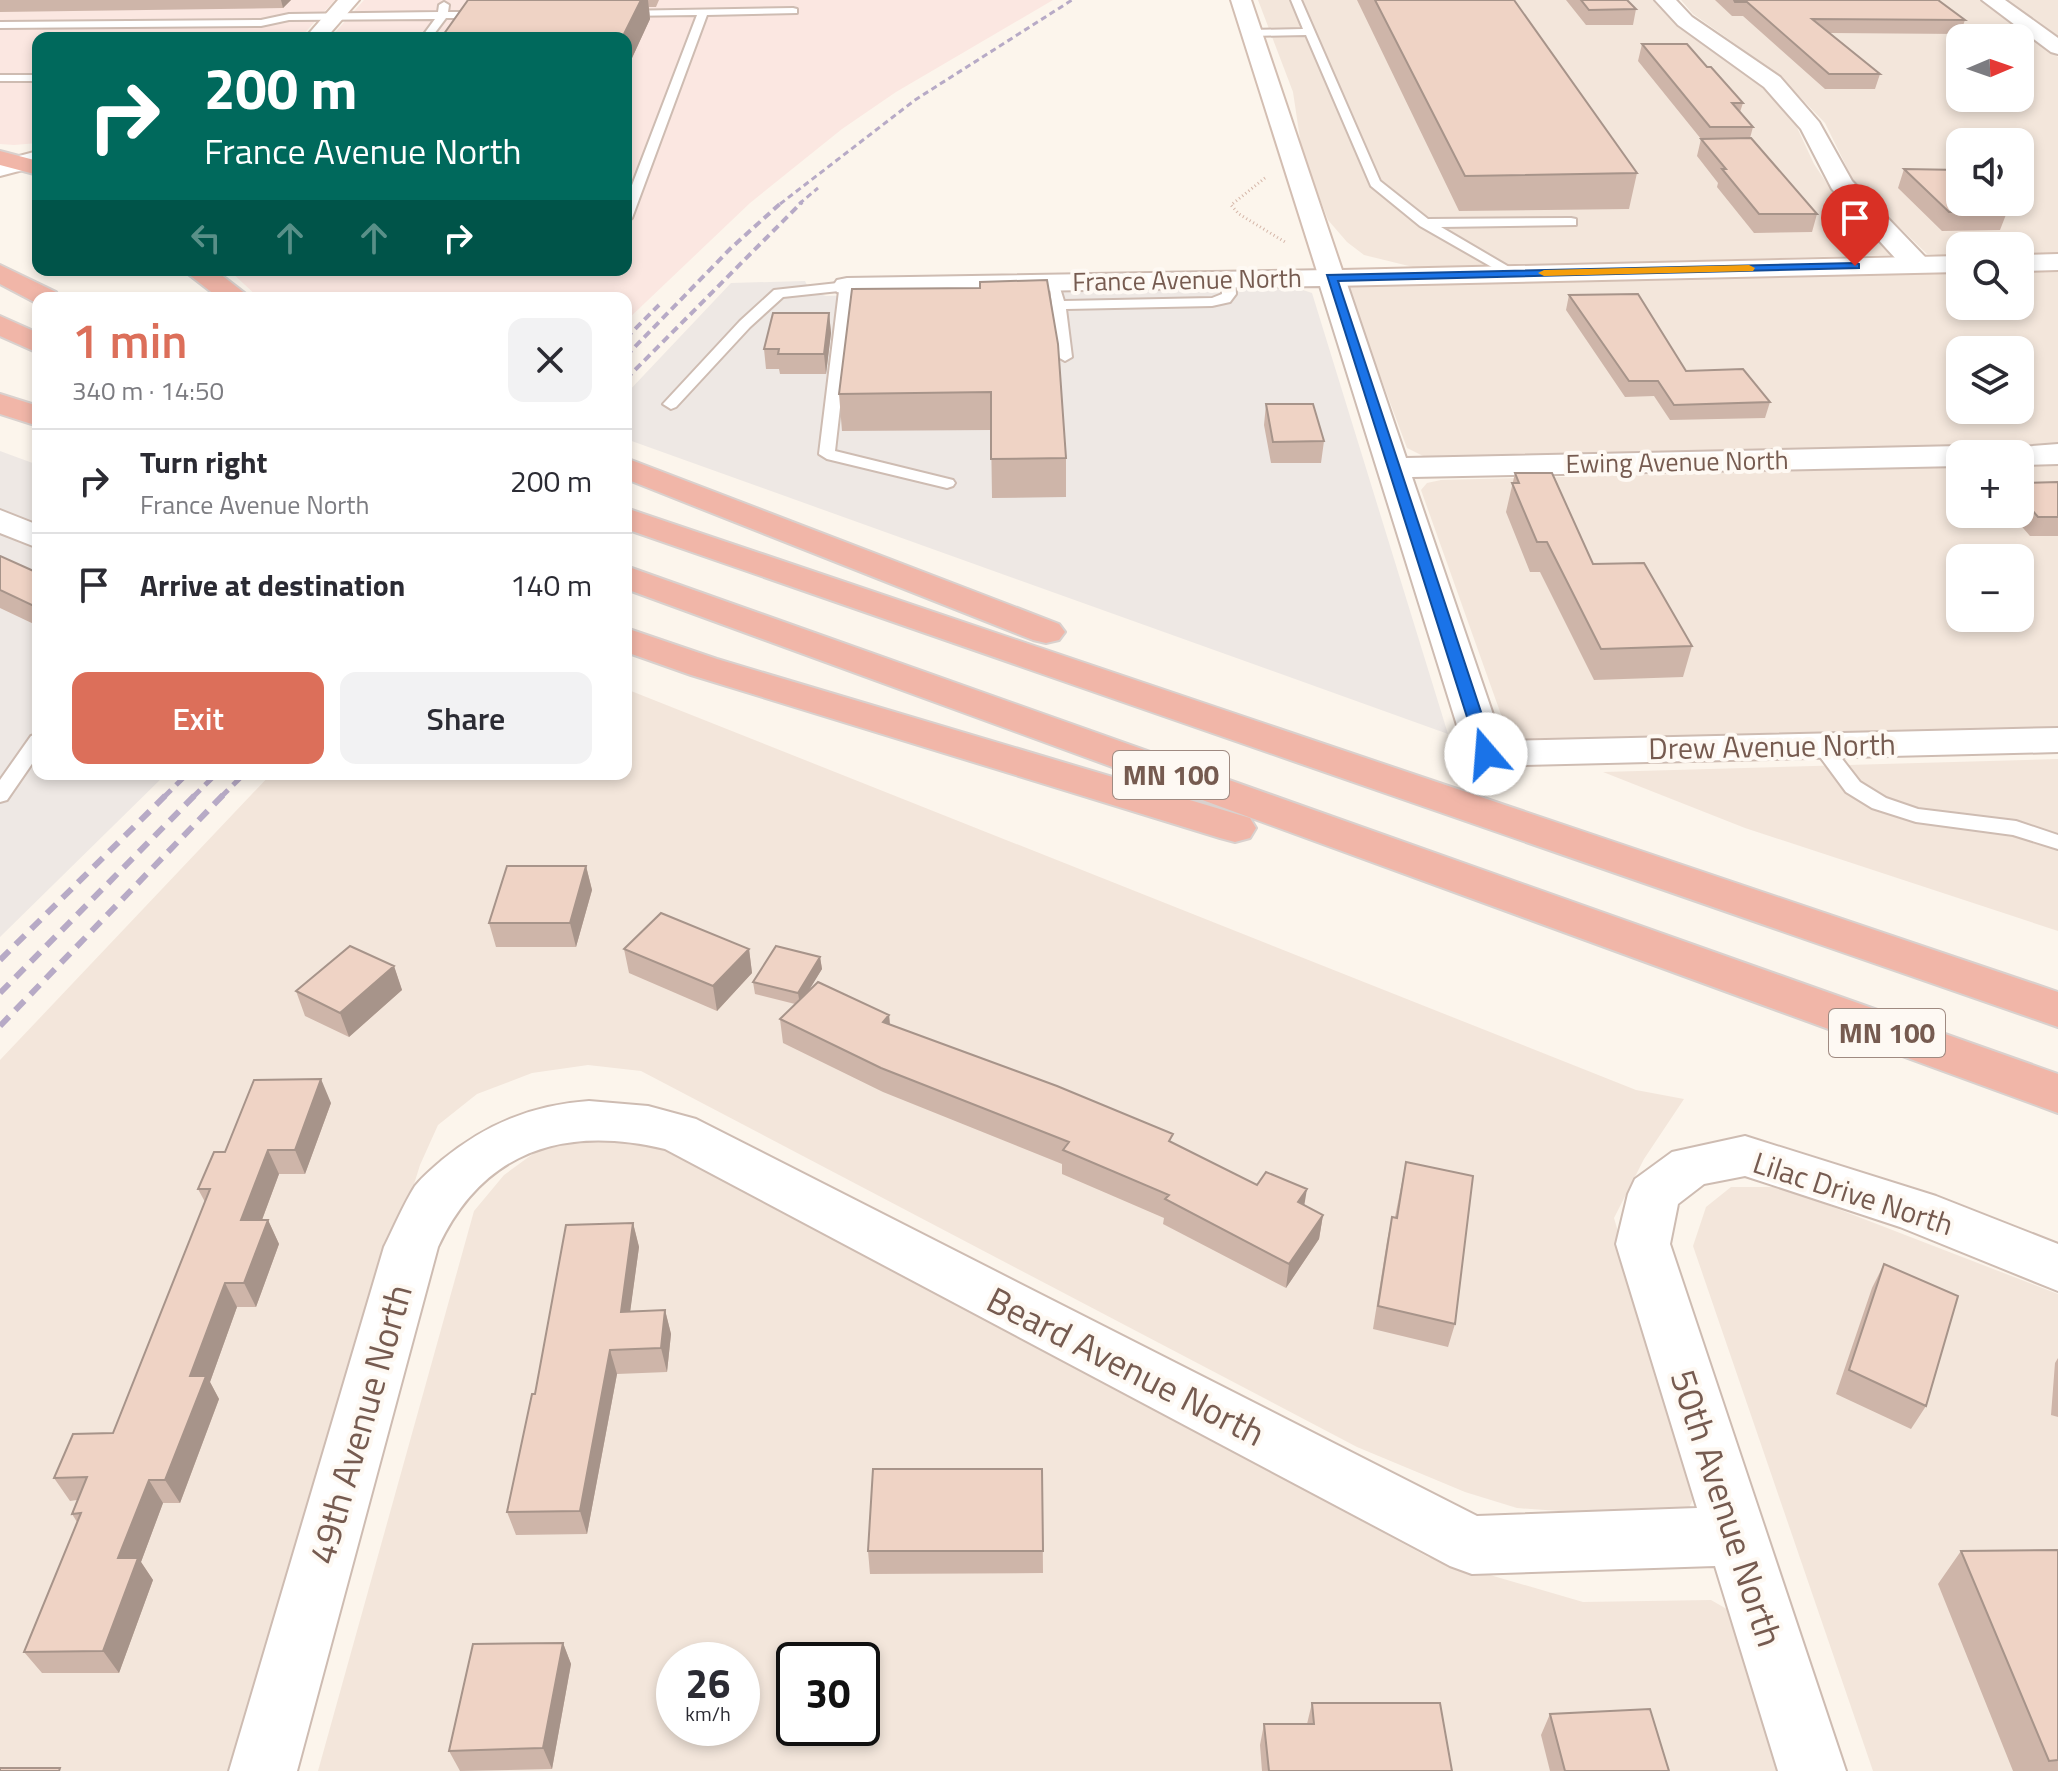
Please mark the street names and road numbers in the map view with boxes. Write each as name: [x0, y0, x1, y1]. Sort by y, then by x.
street label: France Avenue North: [1072, 258, 1302, 301]
street label: Ewing Avenue North: [1565, 440, 1789, 483]
street label: Drew Avenue North: [1648, 721, 1896, 771]
road number: MN 100: [1113, 751, 1229, 799]
road number: MN 100: [1829, 1009, 1945, 1057]
street label: Lilac Drive North: [1747, 1139, 1959, 1247]
street label: Beard Avenue North: [978, 1272, 1275, 1459]
street label: 49th Avenue North: [293, 1278, 426, 1570]
street label: 50th Avenue North: [1657, 1362, 1798, 1653]

